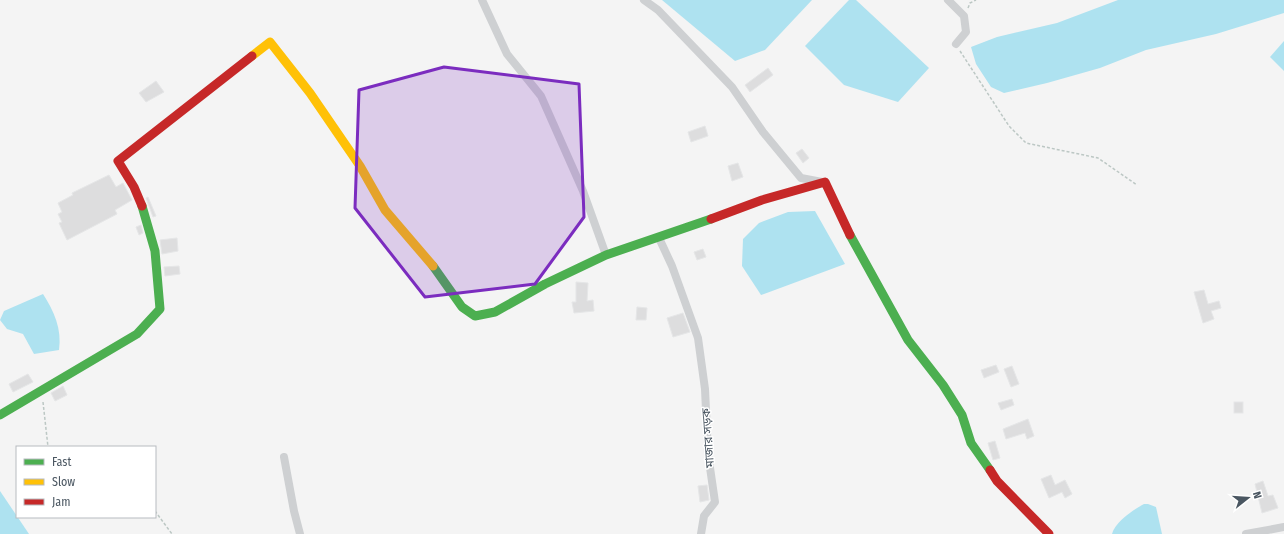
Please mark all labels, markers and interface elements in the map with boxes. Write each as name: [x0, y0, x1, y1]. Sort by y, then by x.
street label: মাজার সড়ক: [699, 407, 717, 469]
legend: [16, 446, 156, 518]
text: Fast: [52, 455, 71, 469]
text: Slow: [52, 475, 75, 489]
north arrow: [1228, 478, 1268, 518]
text: N: [1250, 490, 1264, 500]
text: Jam: [52, 495, 70, 509]

